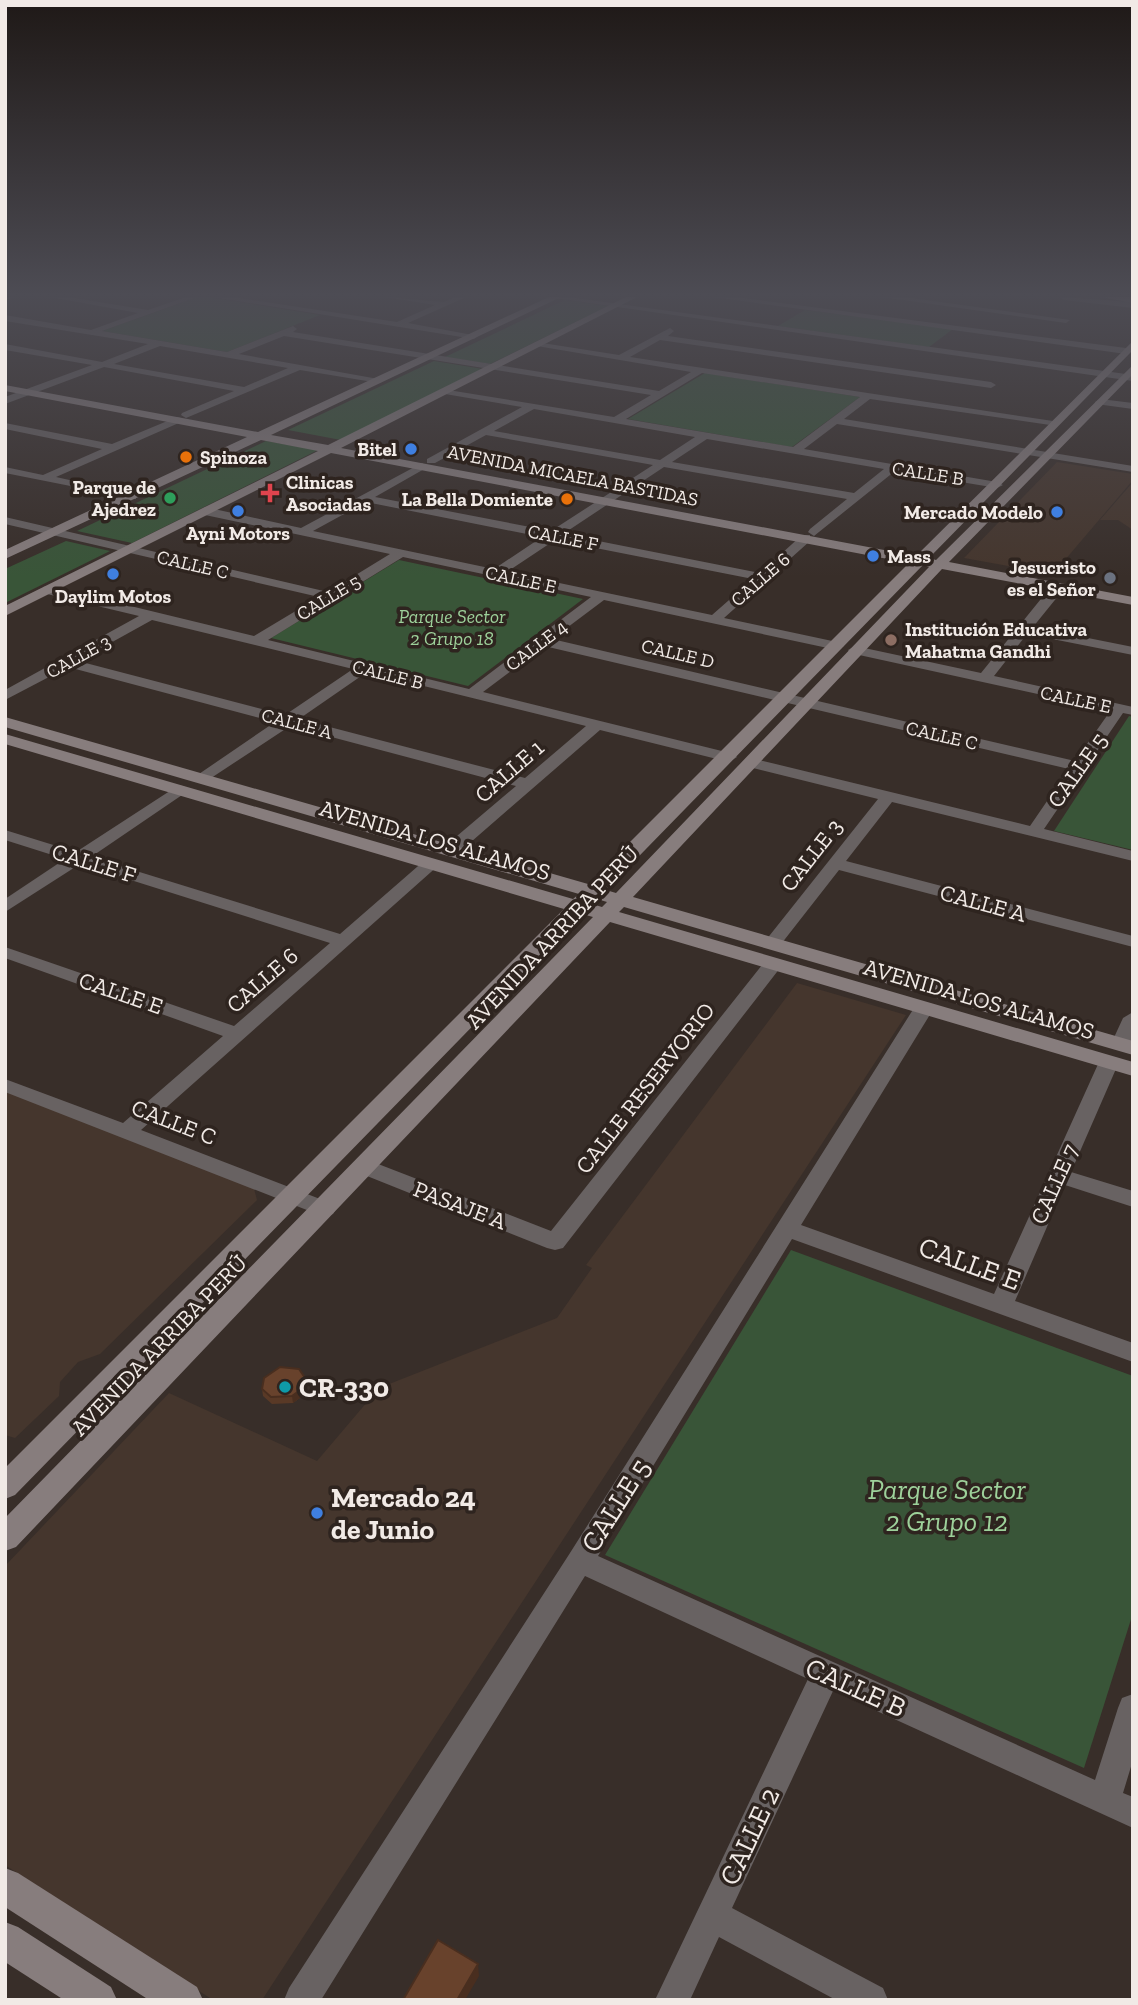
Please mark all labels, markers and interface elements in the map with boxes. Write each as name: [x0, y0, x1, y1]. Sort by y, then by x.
place label: Bitel: [357, 438, 398, 461]
street label: AVENIDA MICAELA BASTIDAS: [446, 440, 700, 511]
marker: Bitel: [403, 441, 419, 457]
place label: Spinoza: [200, 446, 267, 469]
marker: Spinoza: [178, 449, 194, 465]
street label: CALLE B: [890, 456, 965, 491]
place label: Clinicas Asociadas: [286, 471, 371, 516]
place label: Parque de Ajedrez: [72, 476, 156, 521]
marker: Clinicas Asociadas: [260, 483, 280, 503]
place label: La Bella Domiente: [402, 488, 553, 511]
marker: Parque de Ajedrez: [162, 490, 178, 506]
marker: La Bella Domiente: [559, 491, 575, 507]
place label: Mercado Modelo: [904, 501, 1043, 524]
marker: Ayni Motors: [230, 503, 246, 519]
marker: Mercado Modelo: [1049, 504, 1065, 520]
street label: CALLE F: [526, 519, 601, 556]
place label: Ayni Motors: [186, 522, 290, 545]
street label: CALLE C: [155, 545, 231, 584]
place label: Mass: [887, 545, 931, 568]
street label: CALLE 6: [726, 547, 795, 611]
marker: Mass: [865, 548, 881, 564]
place label: Jesucristo es el Señor: [1007, 556, 1097, 601]
street label: CALLE E: [483, 561, 558, 598]
marker: Daylim Motos: [105, 566, 121, 582]
street label: CALLE 5: [292, 569, 364, 625]
marker: Jesucristo es el Señor: [1102, 570, 1118, 586]
place label: Daylim Motos: [55, 585, 172, 608]
park label: Parque Sector 2 Grupo 18: [398, 605, 506, 650]
street label: CALLE 4: [501, 615, 572, 676]
place label: Institución Educativa Mahatma Gandhi: [905, 618, 1088, 663]
street label: CALLE 3: [42, 629, 114, 683]
marker: Institución Educativa Mahatma Gandhi: [883, 632, 899, 648]
street label: CALLE D: [639, 634, 717, 673]
street label: CALLE B: [350, 655, 426, 694]
street label: CALLE E: [1038, 681, 1113, 718]
street label: CALLE A: [259, 703, 336, 744]
street label: CALLE C: [904, 716, 980, 755]
street label: CALLE 5: [1041, 727, 1113, 813]
street label: CALLE 1: [469, 733, 549, 809]
street label: AVENIDA LOS ALAMOS: [317, 794, 553, 886]
street label: CALLE 3: [774, 813, 848, 897]
street label: CALLE F: [49, 837, 140, 889]
street label: AVENIDA ARRIBA PERÚ: [460, 839, 644, 1035]
street label: CALLE A: [937, 878, 1030, 928]
street label: CALLE 6: [220, 941, 304, 1019]
street label: AVENIDA LOS ALAMOS: [861, 953, 1097, 1045]
street label: CALLE E: [75, 966, 167, 1020]
street label: CALLE RESERVORIO: [569, 997, 721, 1179]
street label: CALLE C: [128, 1093, 220, 1151]
street label: CALLE 7: [1024, 1140, 1084, 1228]
street label: PASAJE A: [410, 1175, 511, 1236]
street label: CALLE E: [914, 1230, 1025, 1297]
street label: AVENIDA ARRIBA PERÚ: [65, 1249, 253, 1441]
place label: CR-330: [299, 1371, 389, 1404]
marker: CR-330: [277, 1379, 293, 1395]
street label: CALLE 5: [574, 1452, 657, 1558]
park label: Parque Sector 2 Grupo 12: [868, 1473, 1026, 1538]
place label: Mercado 24 de Junio: [331, 1481, 476, 1546]
marker: Mercado 24 de Junio: [309, 1505, 325, 1521]
street label: CALLE B: [800, 1651, 911, 1724]
street label: CALLE 2: [713, 1782, 786, 1890]

